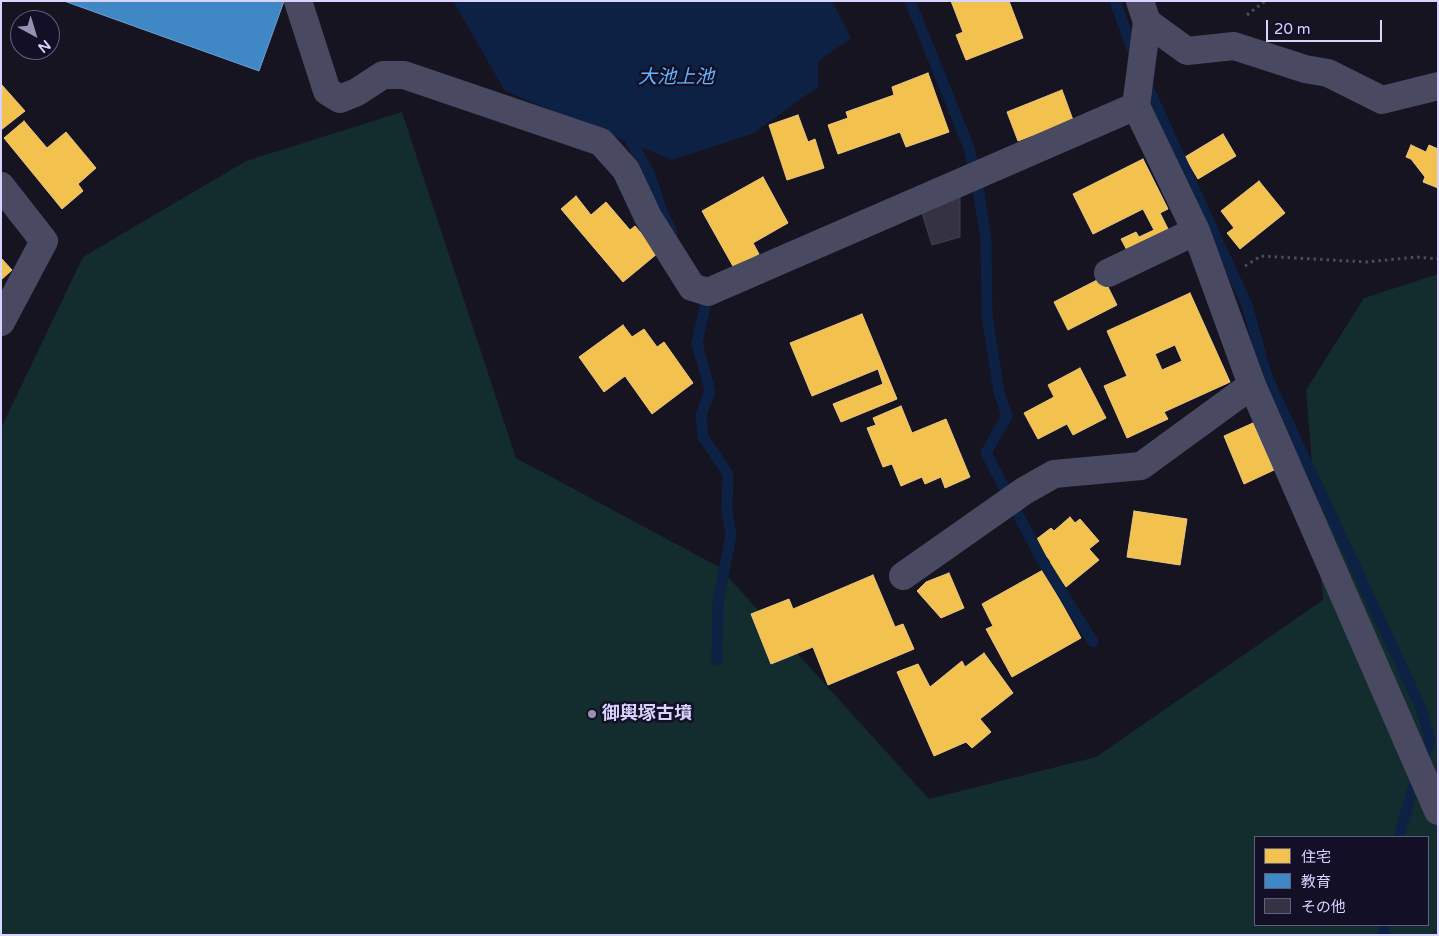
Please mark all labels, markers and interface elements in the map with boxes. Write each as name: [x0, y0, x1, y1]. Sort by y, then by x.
north arrow: [10, 10, 60, 60]
scale bar: [1269, 10, 1385, 42]
text: 20 m: [1274, 20, 1311, 38]
text: N: [34, 36, 54, 56]
water label: 大池上池: [638, 67, 714, 89]
place label: 御輿塚古墳: [602, 703, 692, 725]
marker: 御輿塚古墳: [586, 708, 598, 720]
legend: [1254, 836, 1429, 926]
text: 住宅: [1301, 848, 1331, 866]
text: 教育: [1301, 873, 1331, 891]
text: その他: [1301, 898, 1346, 916]

